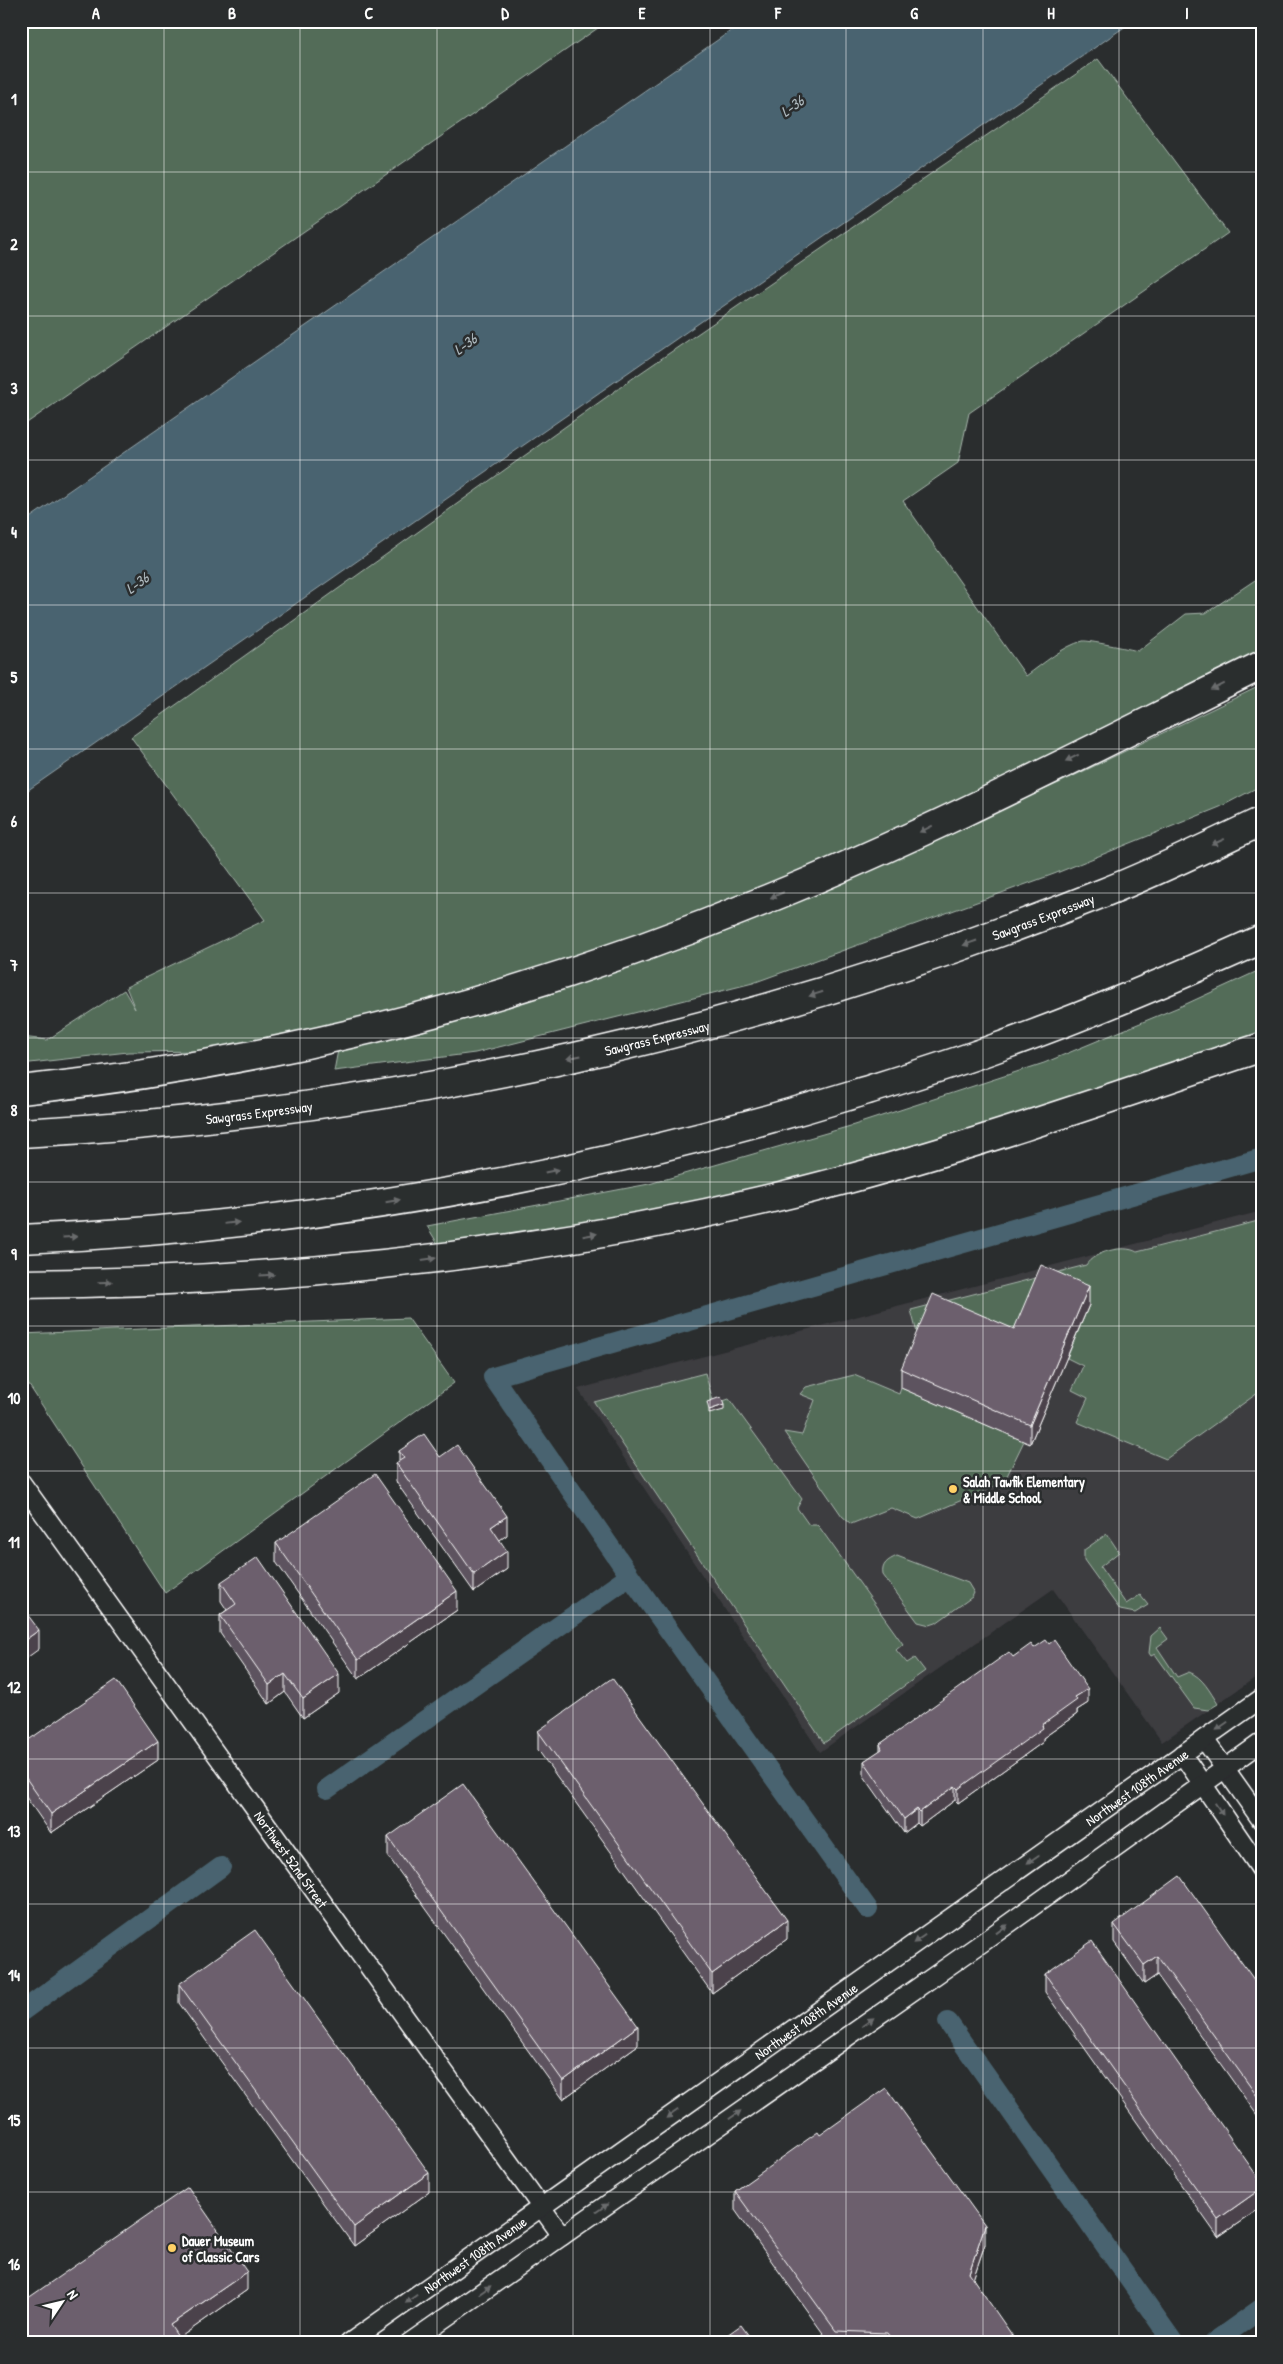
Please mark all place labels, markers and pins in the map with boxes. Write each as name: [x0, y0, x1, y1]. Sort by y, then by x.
place label: Salah Tawfik Elementary & Middle School: [963, 1472, 1085, 1507]
marker: Salah Tawfik Elementary & Middle School: [947, 1483, 959, 1495]
place label: Dauer Museum of Classic Cars: [182, 2231, 260, 2266]
marker: Dauer Museum of Classic Cars: [166, 2242, 178, 2254]

